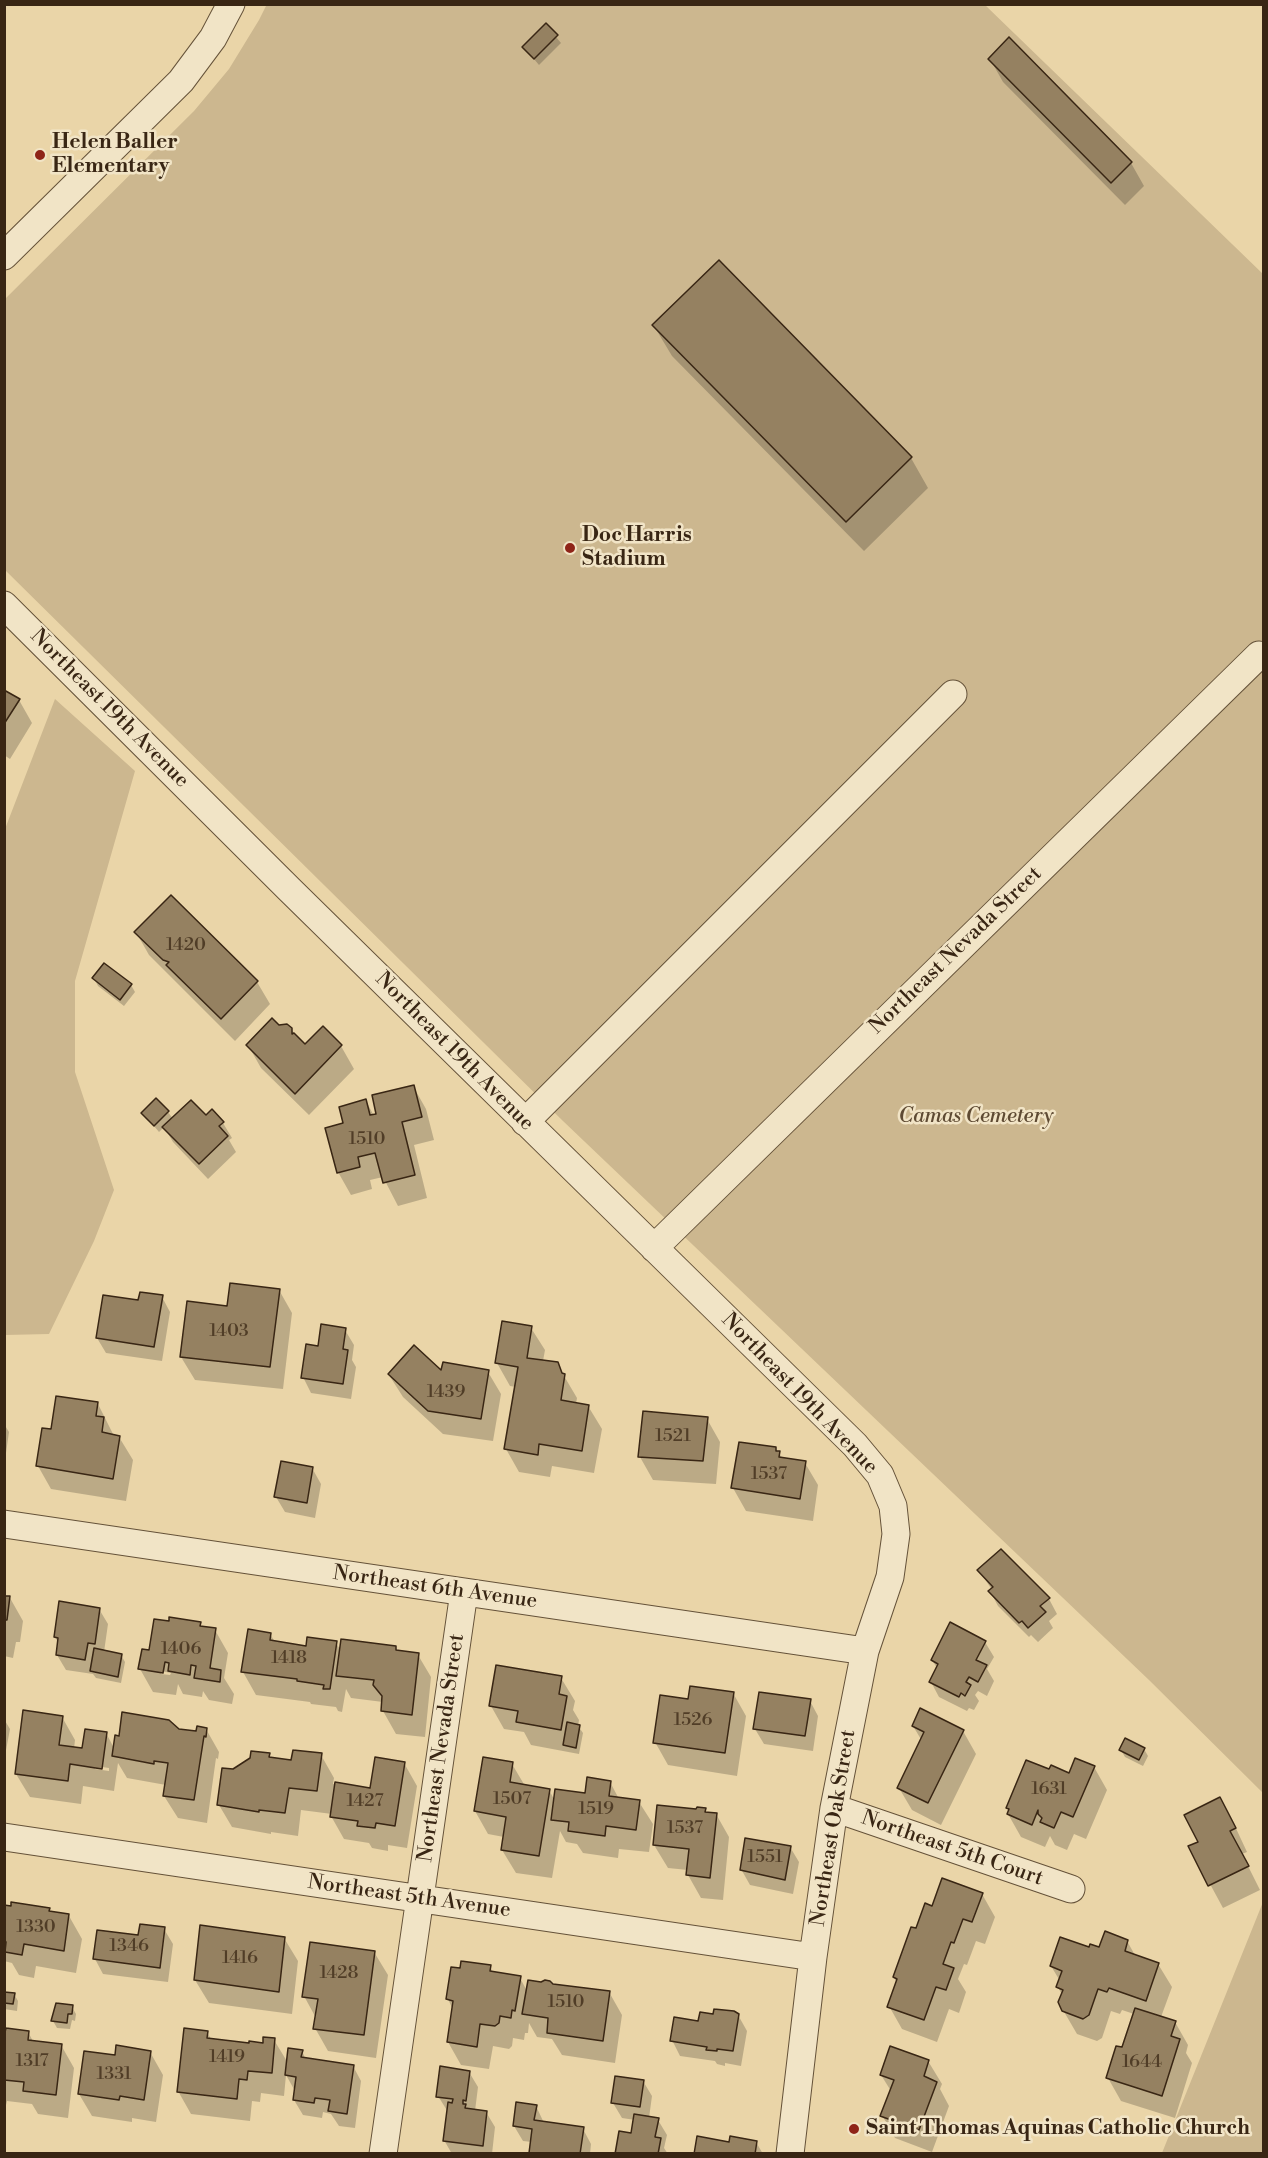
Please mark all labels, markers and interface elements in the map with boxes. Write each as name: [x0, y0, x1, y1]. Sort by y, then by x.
place label: Helen Baller Elementary: [52, 130, 178, 180]
marker: Helen Baller Elementary: [33, 148, 47, 162]
place label: Doc Harris Stadium: [582, 523, 692, 573]
marker: Doc Harris Stadium: [563, 541, 577, 555]
street label: Northeast 19th Avenue: [24, 624, 194, 794]
street label: Northeast Nevada Street: [864, 862, 1048, 1040]
house number: 1420: [166, 935, 206, 957]
street label: Northeast 19th Avenue: [369, 967, 539, 1137]
park label: Camas Cemetery: [898, 1104, 1054, 1130]
house number: 1510: [349, 1129, 385, 1151]
street label: Northeast 19th Avenue: [716, 1308, 882, 1480]
house number: 1403: [209, 1321, 249, 1343]
house number: 1439: [427, 1382, 465, 1404]
house number: 1521: [655, 1426, 691, 1448]
house number: 1537: [751, 1464, 787, 1486]
street label: Northeast 6th Avenue: [331, 1561, 539, 1615]
street label: Northeast Nevada Street: [414, 1632, 470, 1864]
house number: 1406: [161, 1639, 201, 1661]
house number: 1418: [271, 1648, 307, 1670]
house number: 1526: [674, 1710, 712, 1732]
street label: Northeast Oak Street: [806, 1728, 862, 1928]
house number: 1631: [1031, 1779, 1067, 1801]
house number: 1507: [493, 1789, 531, 1811]
house number: 1427: [346, 1791, 384, 1813]
house number: 1519: [578, 1799, 614, 1821]
street label: Northeast 5th Court: [858, 1806, 1046, 1892]
house number: 1537: [667, 1818, 703, 1840]
house number: 1551: [747, 1847, 783, 1869]
street label: Northeast 5th Avenue: [306, 1870, 512, 1924]
house number: 1330: [16, 1917, 56, 1939]
house number: 1346: [109, 1936, 149, 1958]
house number: 1416: [222, 1948, 258, 1970]
house number: 1428: [319, 1963, 359, 1985]
house number: 1510: [548, 1992, 584, 2014]
house number: 1419: [209, 2047, 245, 2069]
house number: 1317: [15, 2051, 49, 2073]
house number: 1644: [1122, 2052, 1162, 2074]
house number: 1331: [97, 2064, 131, 2086]
place label: Saint Thomas Aquinas Catholic Church: [866, 2116, 1250, 2142]
marker: Saint Thomas Aquinas Catholic Church: [847, 2122, 861, 2136]

